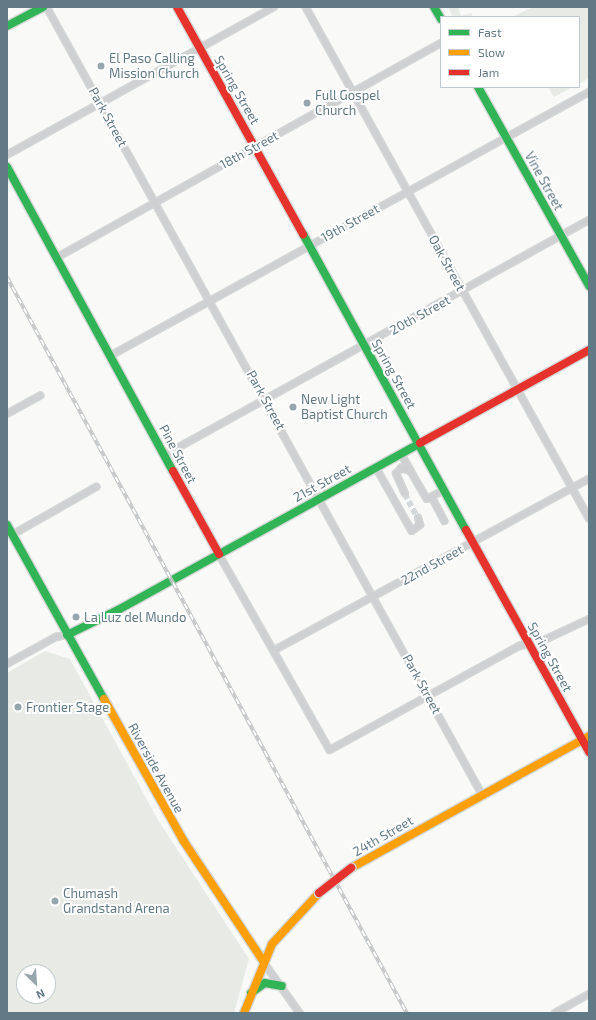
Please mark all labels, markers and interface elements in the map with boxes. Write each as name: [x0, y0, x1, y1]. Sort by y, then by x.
legend: [440, 16, 580, 88]
text: Fast: [478, 25, 501, 39]
text: Slow: [478, 45, 505, 59]
place label: El Paso Calling Mission Church: [109, 51, 199, 82]
street label: Spring Street: [211, 53, 263, 127]
marker: El Paso Calling Mission Church: [96, 61, 106, 71]
text: Jam: [478, 65, 499, 79]
street label: Park Street: [85, 85, 131, 149]
place label: Full Gospel Church: [315, 88, 380, 119]
marker: Full Gospel Church: [302, 98, 312, 108]
street label: 18th Street: [217, 128, 281, 172]
street label: Vine Street: [521, 149, 567, 213]
street label: 19th Street: [318, 201, 382, 245]
street label: Oak Street: [425, 232, 469, 294]
street label: 20th Street: [387, 292, 453, 338]
street label: Spring Street: [368, 337, 420, 411]
street label: Park Street: [243, 368, 289, 432]
place label: New Light Baptist Church: [301, 392, 388, 423]
marker: New Light Baptist Church: [288, 402, 298, 412]
street label: Pine Street: [156, 422, 200, 486]
street label: 21st Street: [291, 461, 353, 505]
street label: 22nd Street: [398, 542, 466, 588]
place label: La Luz del Mundo: [84, 609, 187, 625]
marker: La Luz del Mundo: [71, 612, 81, 622]
street label: Spring Street: [524, 620, 576, 694]
street label: Park Street: [399, 652, 445, 716]
place label: Frontier Stage: [26, 699, 110, 715]
marker: Frontier Stage: [13, 702, 23, 712]
street label: Riverside Avenue: [125, 720, 187, 816]
street label: 24th Street: [350, 813, 416, 859]
place label: Chumash Grandstand Arena: [63, 886, 170, 917]
marker: Chumash Grandstand Arena: [50, 896, 60, 906]
north arrow: [16, 964, 56, 1004]
text: N: [35, 987, 47, 1002]

